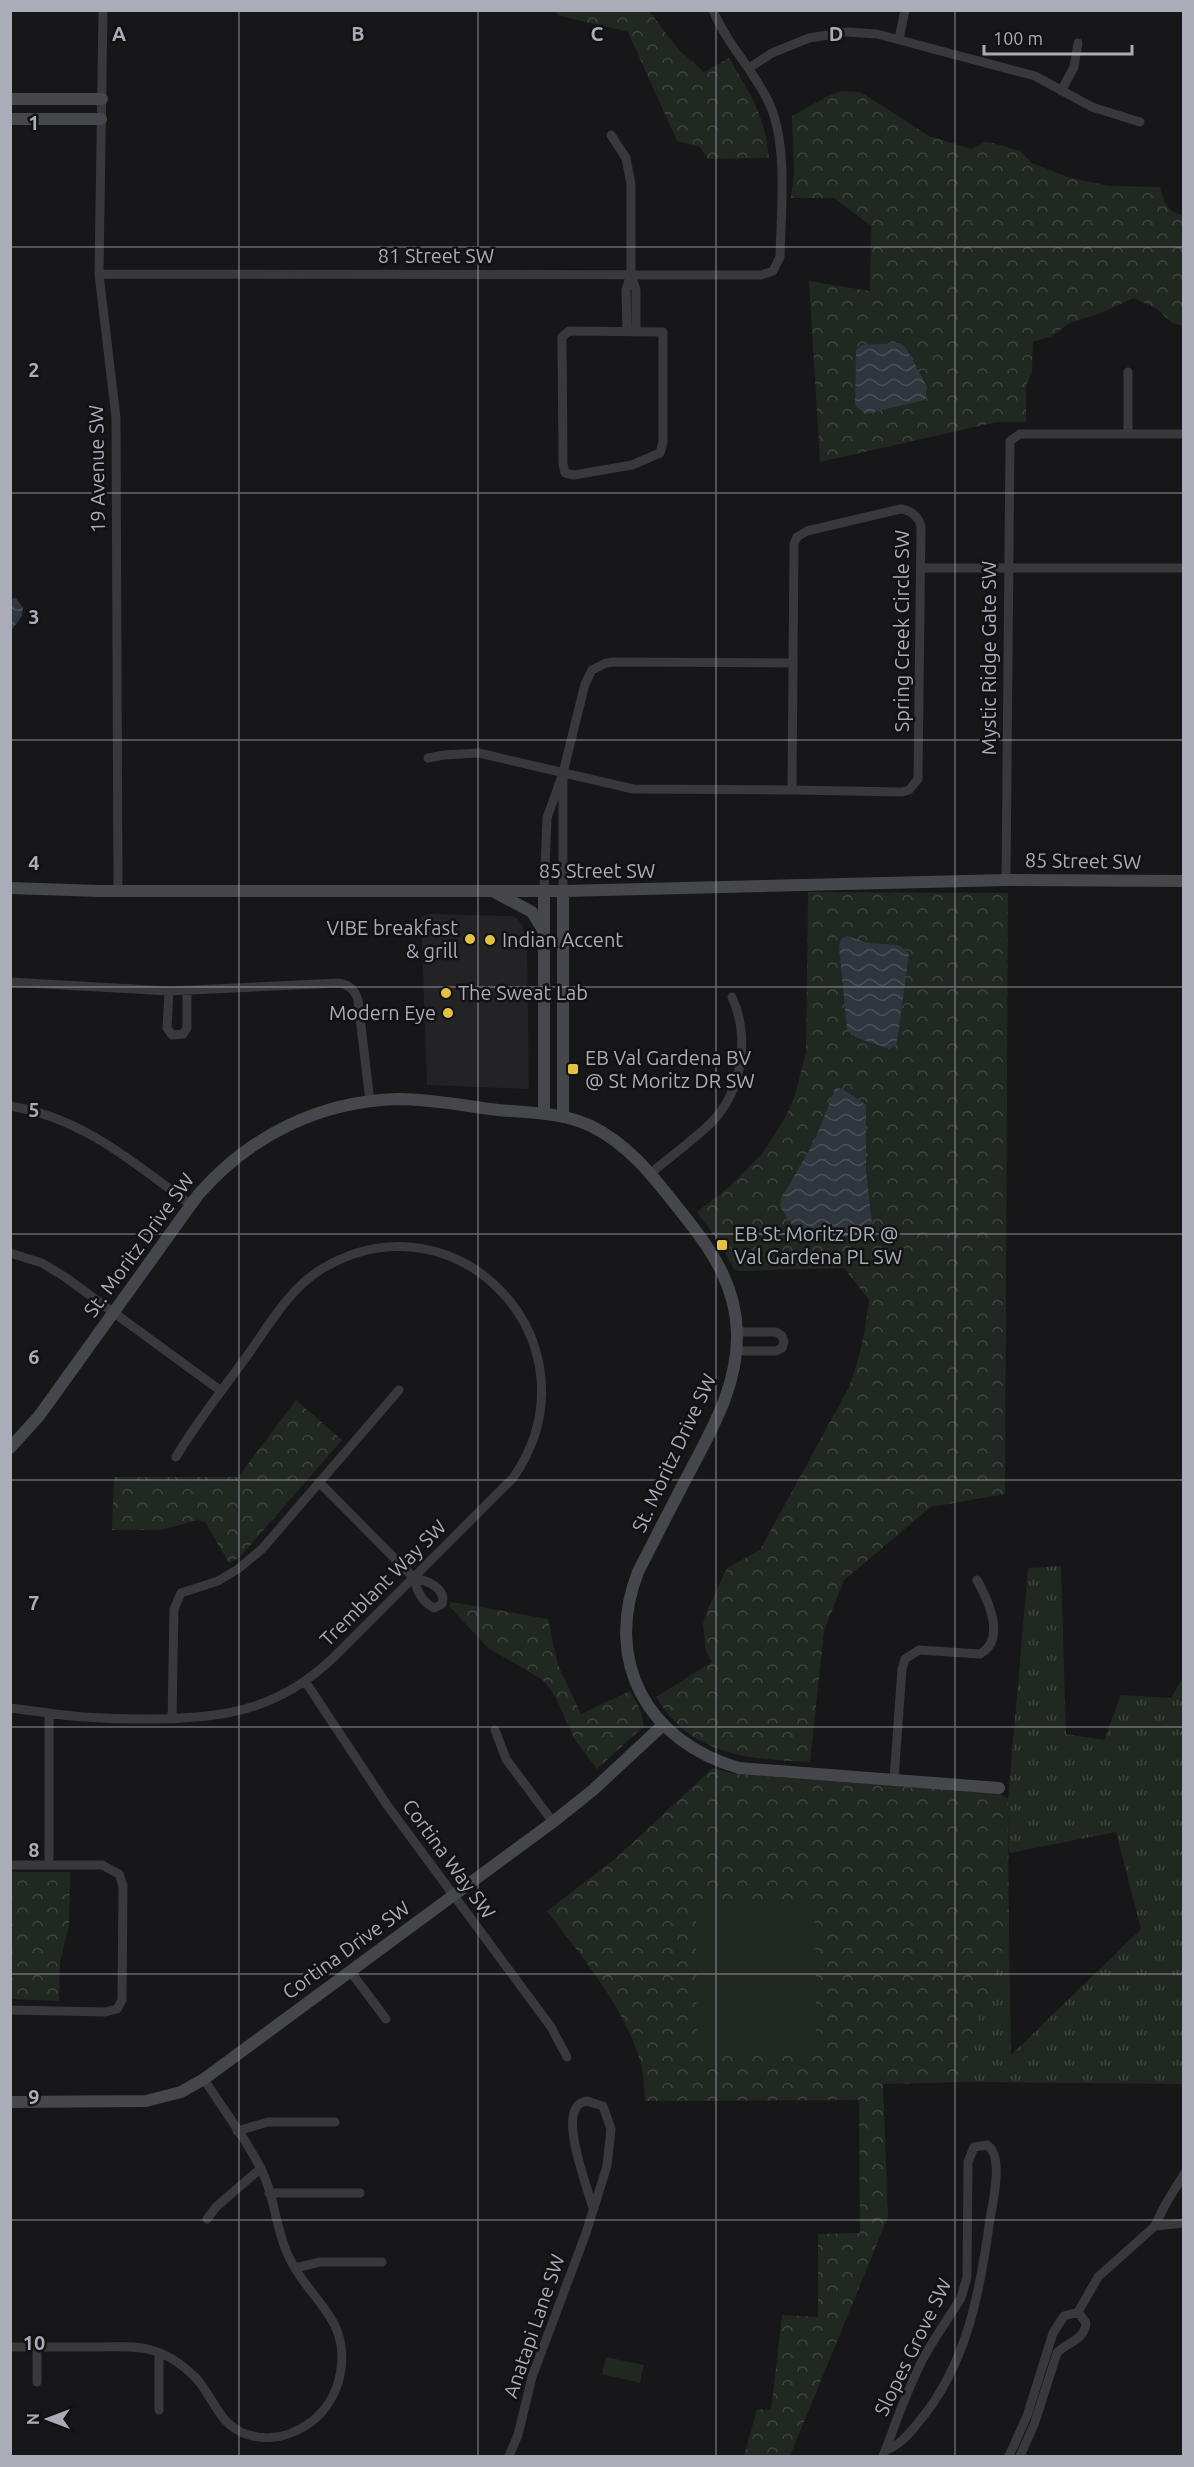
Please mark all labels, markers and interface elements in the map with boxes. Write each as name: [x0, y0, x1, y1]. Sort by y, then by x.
scale bar: [984, 18, 1132, 56]
text: A: [112, 22, 126, 45]
text: B: [351, 22, 365, 45]
text: C: [591, 22, 604, 45]
text: D: [829, 22, 843, 45]
text: 100 m: [993, 28, 1043, 48]
text: 1: [28, 111, 40, 134]
street label: 81 Street SW: [378, 244, 494, 267]
text: 2: [28, 358, 40, 381]
street label: 19 Avenue SW: [84, 405, 109, 533]
street label: Spring Creek Circle SW: [890, 530, 913, 732]
street label: Mystic Ridge Gate SW: [977, 561, 1000, 755]
text: 3: [28, 605, 40, 628]
street label: 85 Street SW: [1025, 848, 1141, 873]
text: 4: [28, 851, 40, 874]
street label: 85 Street SW: [539, 859, 655, 882]
place label: VIBE breakfast & grill: [327, 916, 458, 962]
place label: Indian Accent: [502, 928, 623, 951]
marker: VIBE breakfast & grill: [463, 932, 477, 946]
marker: Indian Accent: [483, 933, 497, 947]
place label: The Sweat Lab: [458, 981, 588, 1004]
marker: The Sweat Lab: [439, 986, 453, 1000]
place label: Modern Eye: [329, 1001, 436, 1024]
marker: Modern Eye: [441, 1006, 455, 1020]
place label: EB Val Gardena BV @ St Moritz DR SW: [585, 1046, 755, 1092]
marker: EB Val Gardena BV @ St Moritz DR SW: [566, 1062, 580, 1076]
text: 5: [28, 1098, 40, 1121]
street label: St. Moritz Drive SW: [79, 1168, 198, 1321]
place label: EB St Moritz DR @ Val Gardena PL SW: [734, 1222, 902, 1268]
marker: EB St Moritz DR @ Val Gardena PL SW: [715, 1238, 729, 1252]
text: 6: [28, 1345, 40, 1368]
street label: St. Moritz Drive SW: [627, 1370, 720, 1536]
street label: Tremblant Way SW: [315, 1515, 451, 1651]
text: 7: [28, 1591, 40, 1614]
street label: Cortina Way SW: [398, 1794, 500, 1923]
text: 8: [28, 1838, 40, 1861]
street label: Cortina Drive SW: [278, 1896, 414, 2003]
text: 9: [28, 2085, 40, 2108]
street label: Anatapi Lane SW: [498, 2251, 569, 2401]
street label: Slopes Grove SW: [869, 2274, 956, 2419]
text: 10: [23, 2331, 45, 2354]
north arrow: [18, 2389, 78, 2449]
text: N: [24, 2413, 42, 2425]

